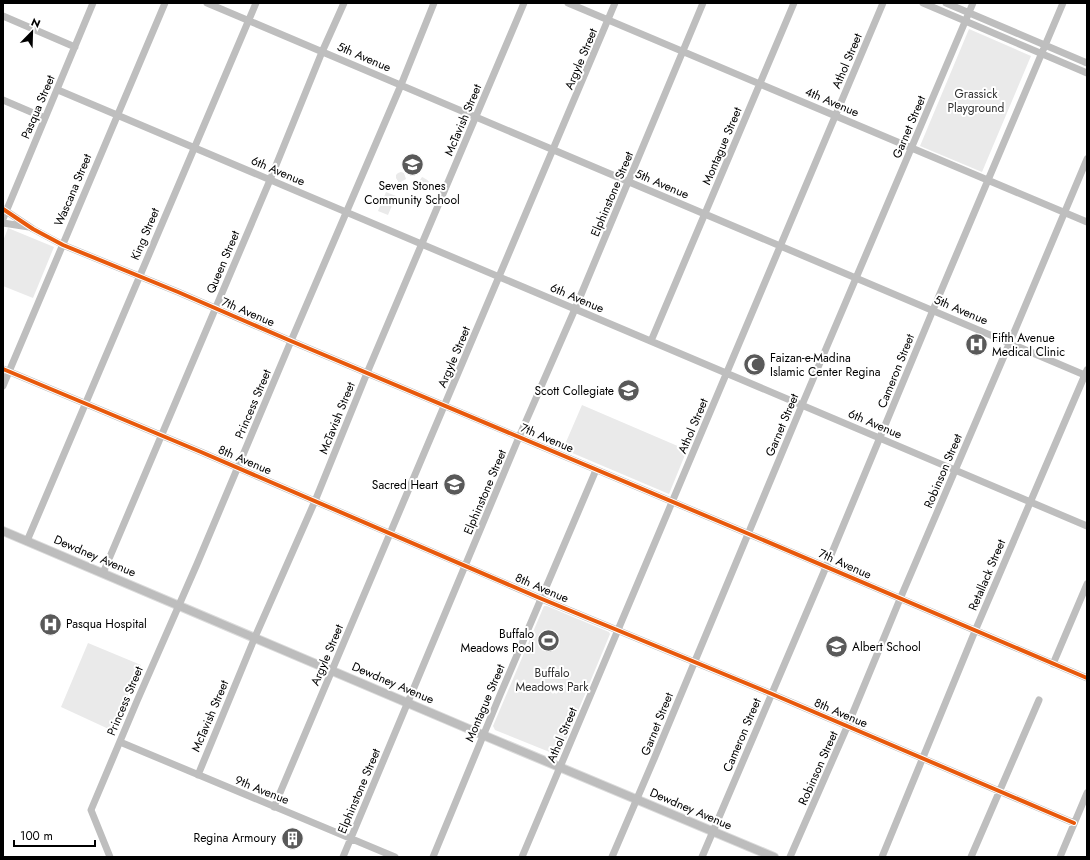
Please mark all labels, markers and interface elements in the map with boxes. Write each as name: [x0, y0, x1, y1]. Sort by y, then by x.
north arrow: [12, 12, 52, 52]
text: N: [29, 14, 43, 32]
street label: Argyle Street: [560, 25, 602, 93]
street label: Athol Street: [827, 30, 867, 92]
street label: 5th Avenue: [334, 38, 394, 76]
street label: Pasqua Street: [16, 72, 60, 142]
street label: McTavish Street: [440, 81, 486, 159]
street label: 4th Avenue: [802, 83, 862, 121]
park label: Grassick Playground: [948, 85, 1004, 117]
street label: Garnet Street: [888, 93, 930, 161]
street label: Montague Street: [698, 104, 747, 188]
street label: Elphinstone Street: [586, 149, 638, 239]
street label: Wascana Street: [50, 151, 96, 229]
street label: 6th Avenue: [248, 152, 308, 190]
school or university icon: Seven Stones Community School: [399, 152, 425, 178]
street label: 5th Avenue: [632, 165, 692, 203]
place label: Seven Stones Community School: [364, 177, 460, 209]
street label: King Street: [126, 205, 164, 263]
street label: Queen Street: [202, 228, 244, 296]
street label: 6th Avenue: [547, 279, 607, 317]
street label: 5th Avenue: [931, 291, 991, 329]
street label: 7th Avenue: [218, 293, 278, 331]
street label: Argyle Street: [433, 323, 475, 391]
place label: Fifth Avenue Medical Clinic: [992, 329, 1065, 361]
street label: Cameron Street: [873, 331, 919, 411]
hospital icon: Fifth Avenue Medical Clinic: [964, 332, 990, 358]
place label: Faizan-e-Madina Islamic Center Regina: [770, 349, 881, 381]
mosque icon: Faizan-e-Madina Islamic Center Regina: [742, 352, 768, 378]
street label: Princess Street: [230, 366, 276, 441]
school or university icon: Scott Collegiate: [616, 378, 642, 404]
street label: McTavish Street: [314, 379, 360, 457]
place label: Scott Collegiate: [535, 382, 614, 400]
street label: Garnet Street: [761, 391, 803, 459]
street label: Athol Street: [673, 395, 713, 457]
street label: 6th Avenue: [845, 405, 905, 443]
street label: 7th Avenue: [517, 419, 577, 457]
street label: Robinson Street: [919, 431, 967, 511]
street label: 8th Avenue: [215, 441, 275, 479]
street label: Elphinstone Street: [459, 447, 511, 537]
school or university icon: Sacred Heart: [441, 472, 467, 498]
place label: Sacred Heart: [372, 476, 438, 494]
street label: Dewdney Avenue: [51, 531, 139, 581]
street label: Retallack Street: [964, 536, 1010, 614]
street label: 7th Avenue: [816, 544, 874, 584]
street label: 8th Avenue: [512, 569, 572, 607]
hospital icon: Pasqua Hospital: [37, 611, 63, 637]
place label: Pasqua Hospital: [66, 615, 147, 633]
street label: Argyle Street: [306, 621, 348, 689]
place label: Buffalo Meadows Pool: [460, 625, 534, 657]
sports icon: Buffalo Meadows Pool: [536, 628, 562, 654]
school or university icon: Albert School: [823, 634, 849, 660]
place label: Albert School: [852, 638, 921, 656]
street label: Dewdney Avenue: [349, 658, 437, 708]
street label: Montague Street: [461, 661, 510, 745]
street label: Princess Street: [102, 663, 148, 738]
park label: Buffalo Meadows Park: [516, 664, 589, 696]
street label: McTavish Street: [187, 677, 233, 755]
street label: Garnet Street: [636, 690, 678, 758]
street label: 8th Avenue: [811, 694, 871, 732]
street label: Cameron Street: [718, 695, 766, 775]
street label: Athol Street: [542, 704, 582, 766]
street label: Robinson Street: [794, 728, 842, 808]
street label: Elphinstone Street: [333, 746, 385, 836]
street label: 9th Avenue: [232, 771, 292, 809]
street label: Dewdney Avenue: [647, 784, 735, 834]
scale bar: [14, 822, 95, 848]
building icon: Regina Armoury: [279, 825, 305, 851]
text: 100 m: [20, 827, 53, 845]
place label: Regina Armoury: [193, 829, 277, 847]

